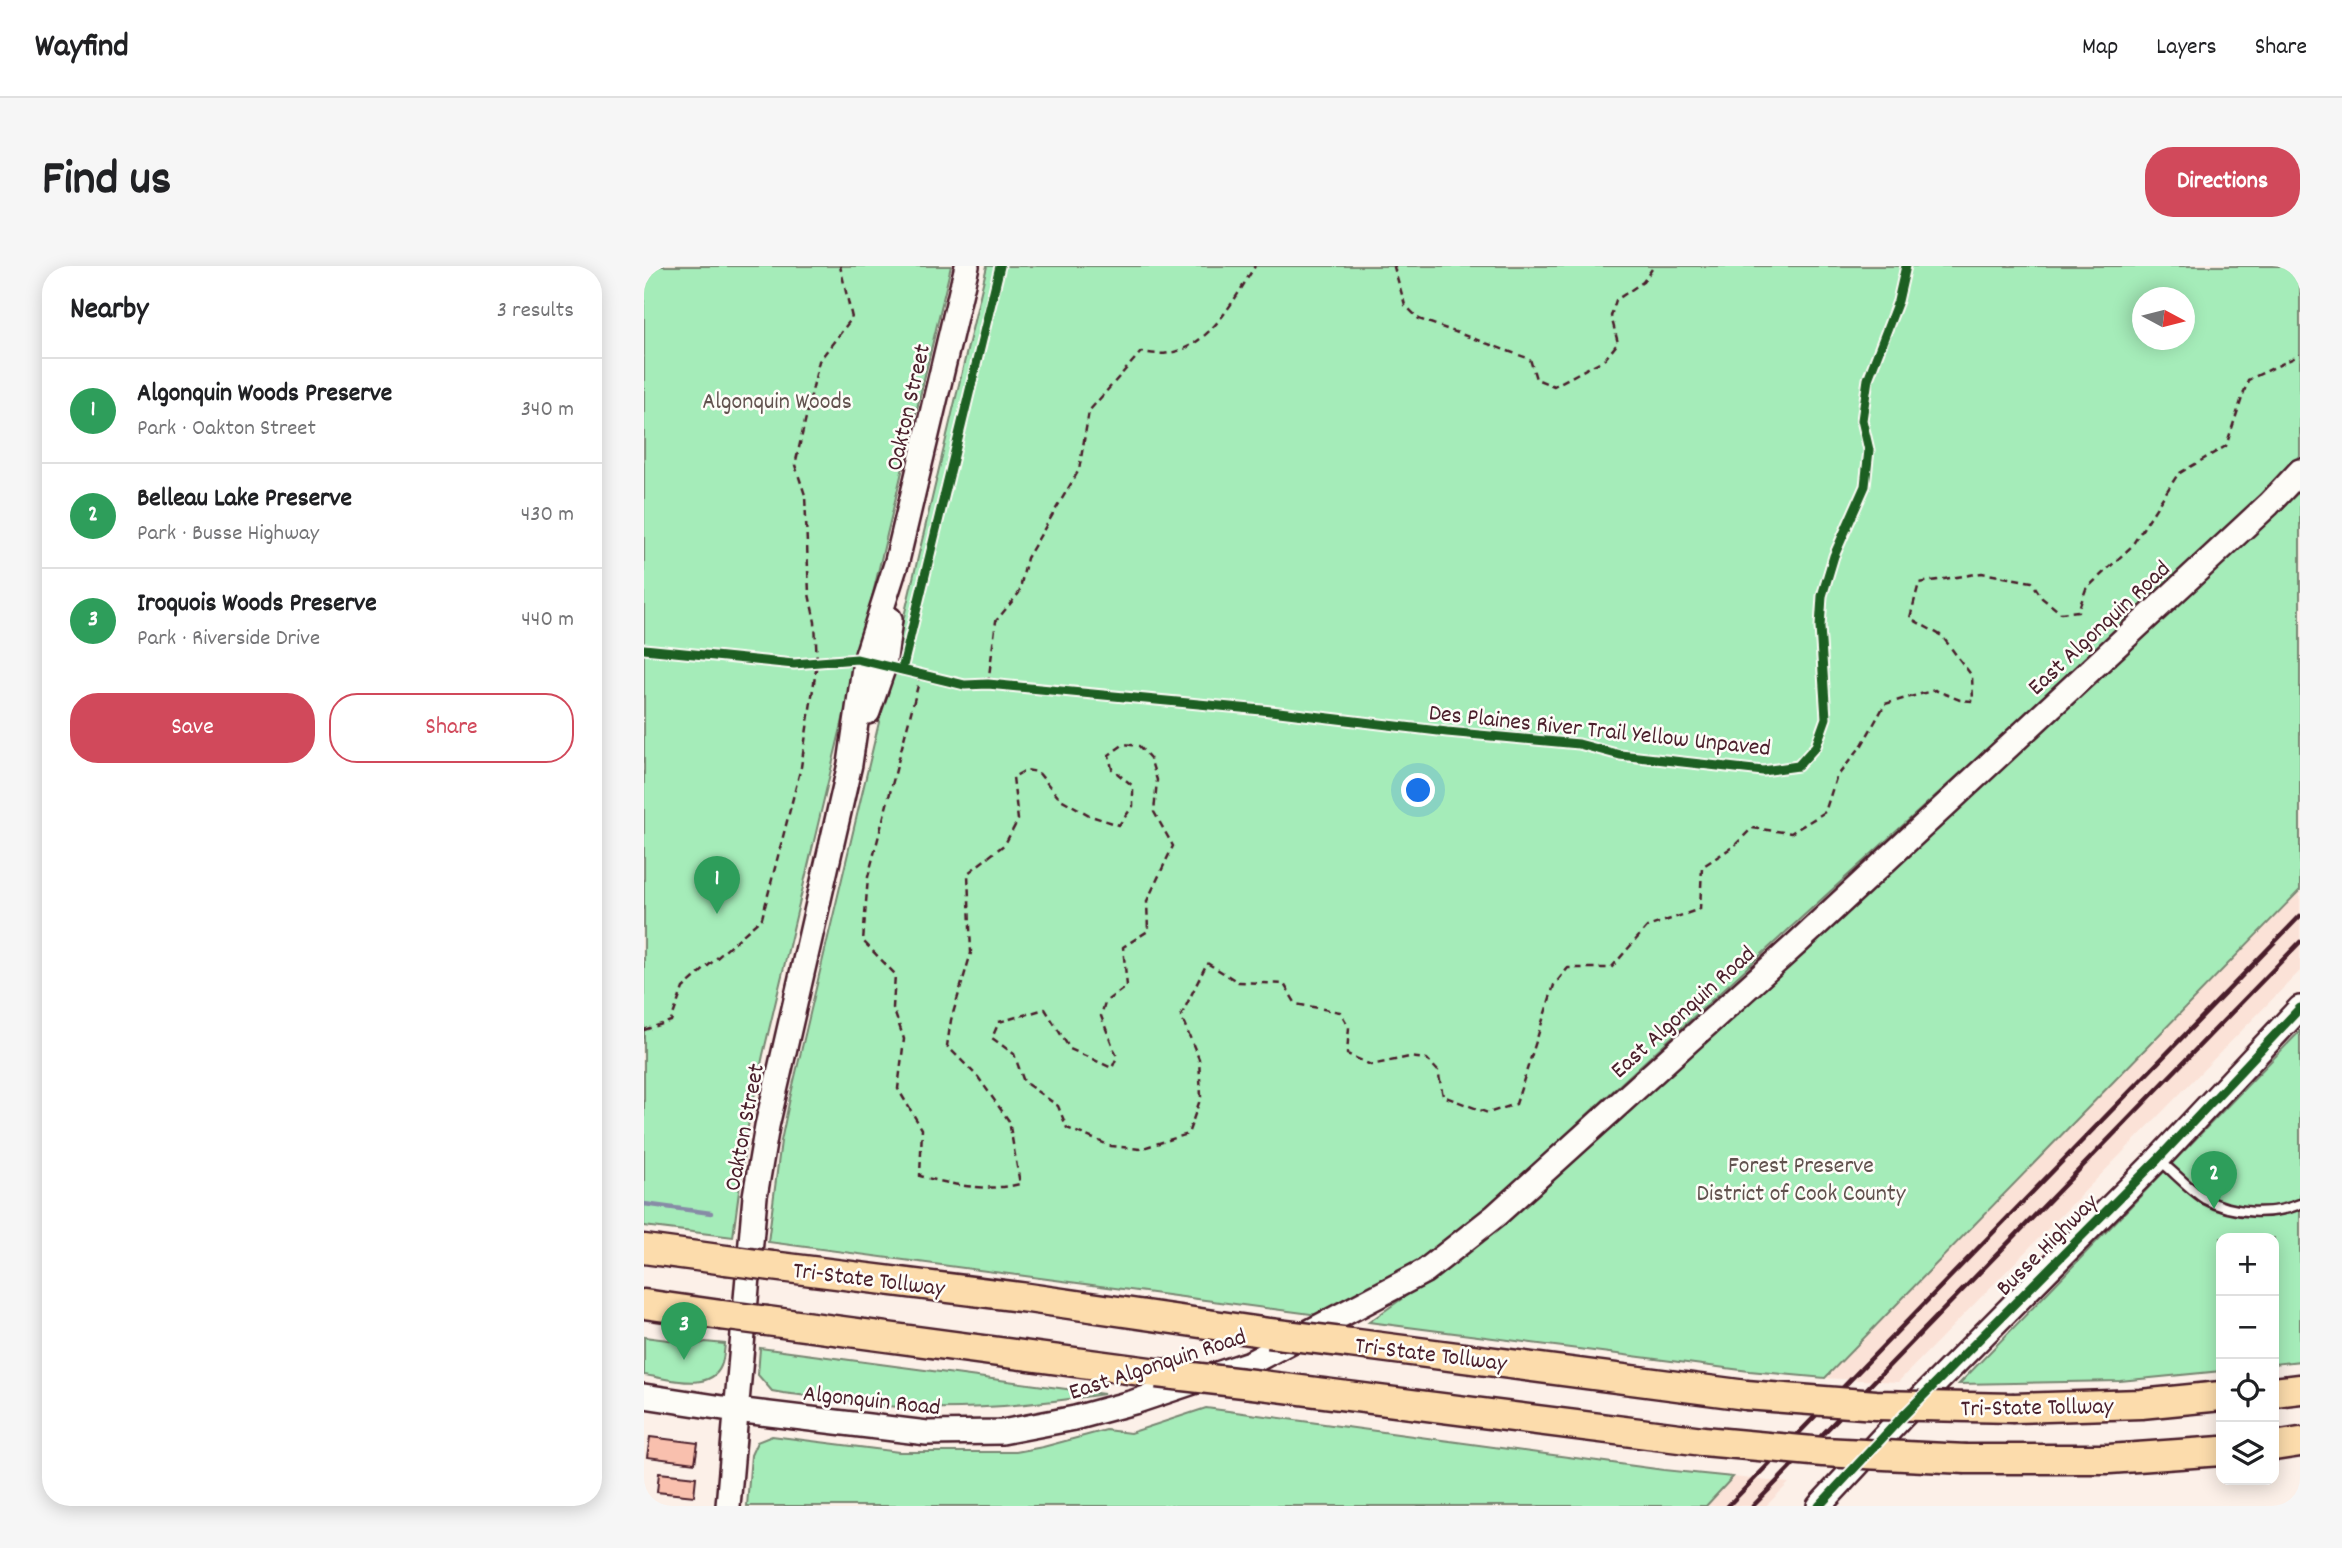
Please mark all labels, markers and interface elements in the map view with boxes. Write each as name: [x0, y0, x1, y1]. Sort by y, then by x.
text: Wayfind: [35, 25, 129, 72]
text: Map: [2082, 31, 2118, 65]
text: Layers: [2156, 31, 2217, 65]
text: Share: [2255, 31, 2307, 65]
text: Find us: [42, 147, 171, 217]
button: Directions: [2145, 147, 2300, 217]
north arrow: [2132, 287, 2195, 350]
text: Nearby: [70, 290, 148, 333]
text: 3 results: [497, 295, 574, 328]
street label: Oakton Street: [879, 341, 941, 474]
text: Algonquin Woods Preserve: [137, 376, 392, 413]
park label: Algonquin Woods: [702, 386, 852, 420]
text: 1: [90, 394, 96, 427]
text: 340 m: [521, 394, 574, 427]
text: Park · Oakton Street: [137, 413, 316, 446]
text: Belleau Lake Preserve: [137, 481, 352, 518]
text: 2: [88, 499, 98, 532]
text: 430 m: [521, 499, 574, 532]
text: Park · Busse Highway: [137, 518, 319, 551]
street label: East Algonquin Road: [2021, 554, 2179, 705]
text: Iroquois Woods Preserve: [137, 586, 377, 623]
text: 3: [88, 604, 98, 637]
text: 440 m: [521, 604, 574, 637]
text: Park · Riverside Drive: [137, 623, 320, 656]
button: Save: [70, 693, 315, 763]
button: Share: [329, 693, 574, 763]
street label: Des Plaines River Trail Yellow Unpaved: [1427, 697, 1772, 767]
your location: [1401, 773, 1435, 807]
pin: 1: [694, 856, 740, 914]
street label: East Algonquin Road: [1604, 939, 1764, 1088]
street label: Oakton Street: [717, 1061, 775, 1194]
park label: Forest Preserve District of Cook County: [1697, 1150, 1907, 1212]
pin: 2: [2191, 1151, 2237, 1209]
street label: Busse Highway: [1989, 1186, 2108, 1305]
map controls: [2216, 1233, 2279, 1485]
button: +: [2216, 1233, 2279, 1296]
street label: Tri-State Tollway: [791, 1255, 948, 1307]
button: −: [2216, 1296, 2279, 1359]
pin: 3: [661, 1302, 707, 1360]
street label: East Algonquin Road: [1065, 1321, 1251, 1411]
street label: Tri-State Tollway: [1353, 1330, 1510, 1382]
button: locate: [2216, 1359, 2279, 1422]
street label: Algonquin Road: [801, 1378, 942, 1426]
street label: Tri-State Tollway: [1960, 1391, 2115, 1427]
button: layers: [2216, 1422, 2279, 1485]

